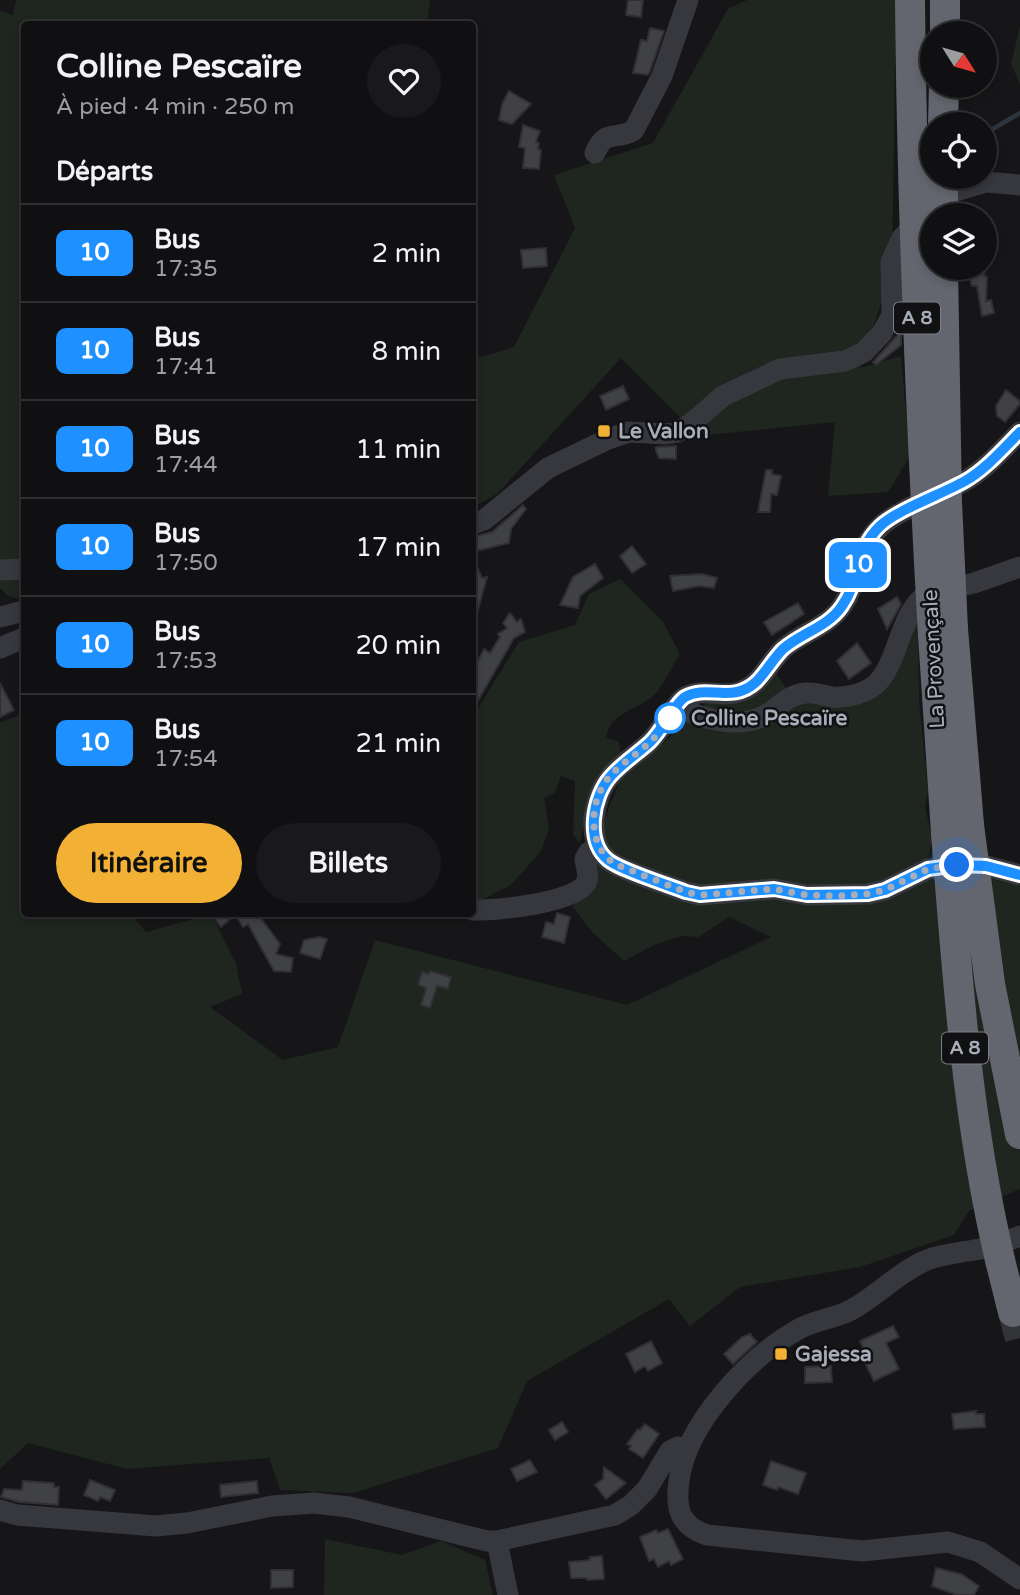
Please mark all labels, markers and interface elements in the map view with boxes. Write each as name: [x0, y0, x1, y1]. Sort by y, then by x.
north arrow: [920, 21, 998, 98]
map controls: [920, 21, 997, 280]
button: heart: [367, 44, 441, 118]
text: Colline Pescaïre: [56, 47, 302, 86]
text: À pied · 4 min · 250 m: [56, 93, 295, 121]
button: locate: [920, 112, 997, 189]
text: Départs: [56, 156, 153, 187]
button: layers: [920, 203, 997, 280]
text: Bus: [154, 224, 200, 255]
text: 10: [79, 238, 110, 267]
text: 2 min: [372, 238, 441, 269]
text: 17:35: [154, 255, 218, 283]
road number: A 8: [894, 302, 940, 334]
text: Bus: [154, 322, 200, 353]
text: 10: [79, 336, 110, 365]
text: 8 min: [372, 336, 441, 367]
text: 17:41: [154, 353, 218, 381]
place label: Le Vallon: [618, 419, 709, 444]
text: Bus: [154, 420, 200, 451]
marker: Le Vallon: [596, 423, 612, 439]
text: 10: [79, 434, 110, 463]
text: 11 min: [355, 434, 441, 465]
text: 17:44: [154, 451, 218, 479]
text: Bus: [154, 518, 200, 549]
text: 10: [79, 532, 110, 561]
text: 17 min: [355, 532, 441, 563]
line badge: 10: [826, 542, 889, 588]
text: 17:50: [154, 549, 218, 577]
text: 10: [843, 550, 873, 579]
street label: La Provençale: [918, 589, 950, 729]
text: Bus: [154, 616, 200, 647]
text: 10: [79, 630, 110, 659]
text: 20 min: [355, 630, 441, 661]
text: 17:53: [154, 647, 218, 675]
marker: Colline Pescaïre: [655, 703, 685, 733]
place label: Colline Pescaïre: [691, 706, 848, 731]
text: Bus: [154, 714, 200, 745]
text: 10: [79, 728, 110, 757]
text: 21 min: [355, 728, 441, 759]
text: 17:54: [154, 745, 218, 773]
button: Itinéraire: [56, 823, 242, 903]
button: Billets: [256, 823, 441, 903]
your location: [939, 847, 974, 882]
road number: A 8: [942, 1032, 988, 1064]
place label: Gajessa: [795, 1342, 872, 1367]
marker: Gajessa: [773, 1346, 789, 1362]

